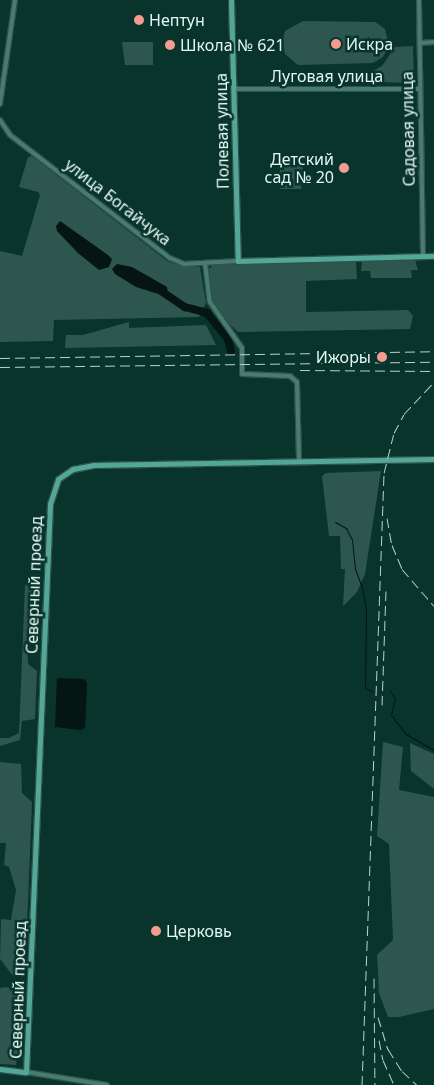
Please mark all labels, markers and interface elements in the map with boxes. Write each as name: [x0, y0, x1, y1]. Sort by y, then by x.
place label: Нептун: [149, 10, 205, 30]
marker: Нептун: [133, 14, 145, 26]
place label: Искра: [346, 34, 393, 54]
place label: Школа № 621: [180, 35, 285, 55]
marker: Искра: [330, 38, 342, 50]
marker: Школа № 621: [164, 39, 176, 51]
street label: Луговая улица: [271, 66, 383, 86]
street label: Садовая улица: [397, 71, 419, 187]
street label: Полевая улица: [211, 73, 233, 189]
place label: Детский сад № 20: [265, 149, 334, 187]
street label: улица Богайчука: [61, 155, 175, 249]
marker: Детский сад № 20: [338, 162, 350, 174]
place label: Ижоры: [316, 347, 371, 367]
marker: Ижоры: [375, 350, 389, 364]
street label: Северный проезд: [22, 516, 46, 654]
street label: Северный проезд: [6, 921, 30, 1059]
place label: Церковь: [166, 921, 232, 941]
marker: Церковь: [150, 925, 162, 937]

